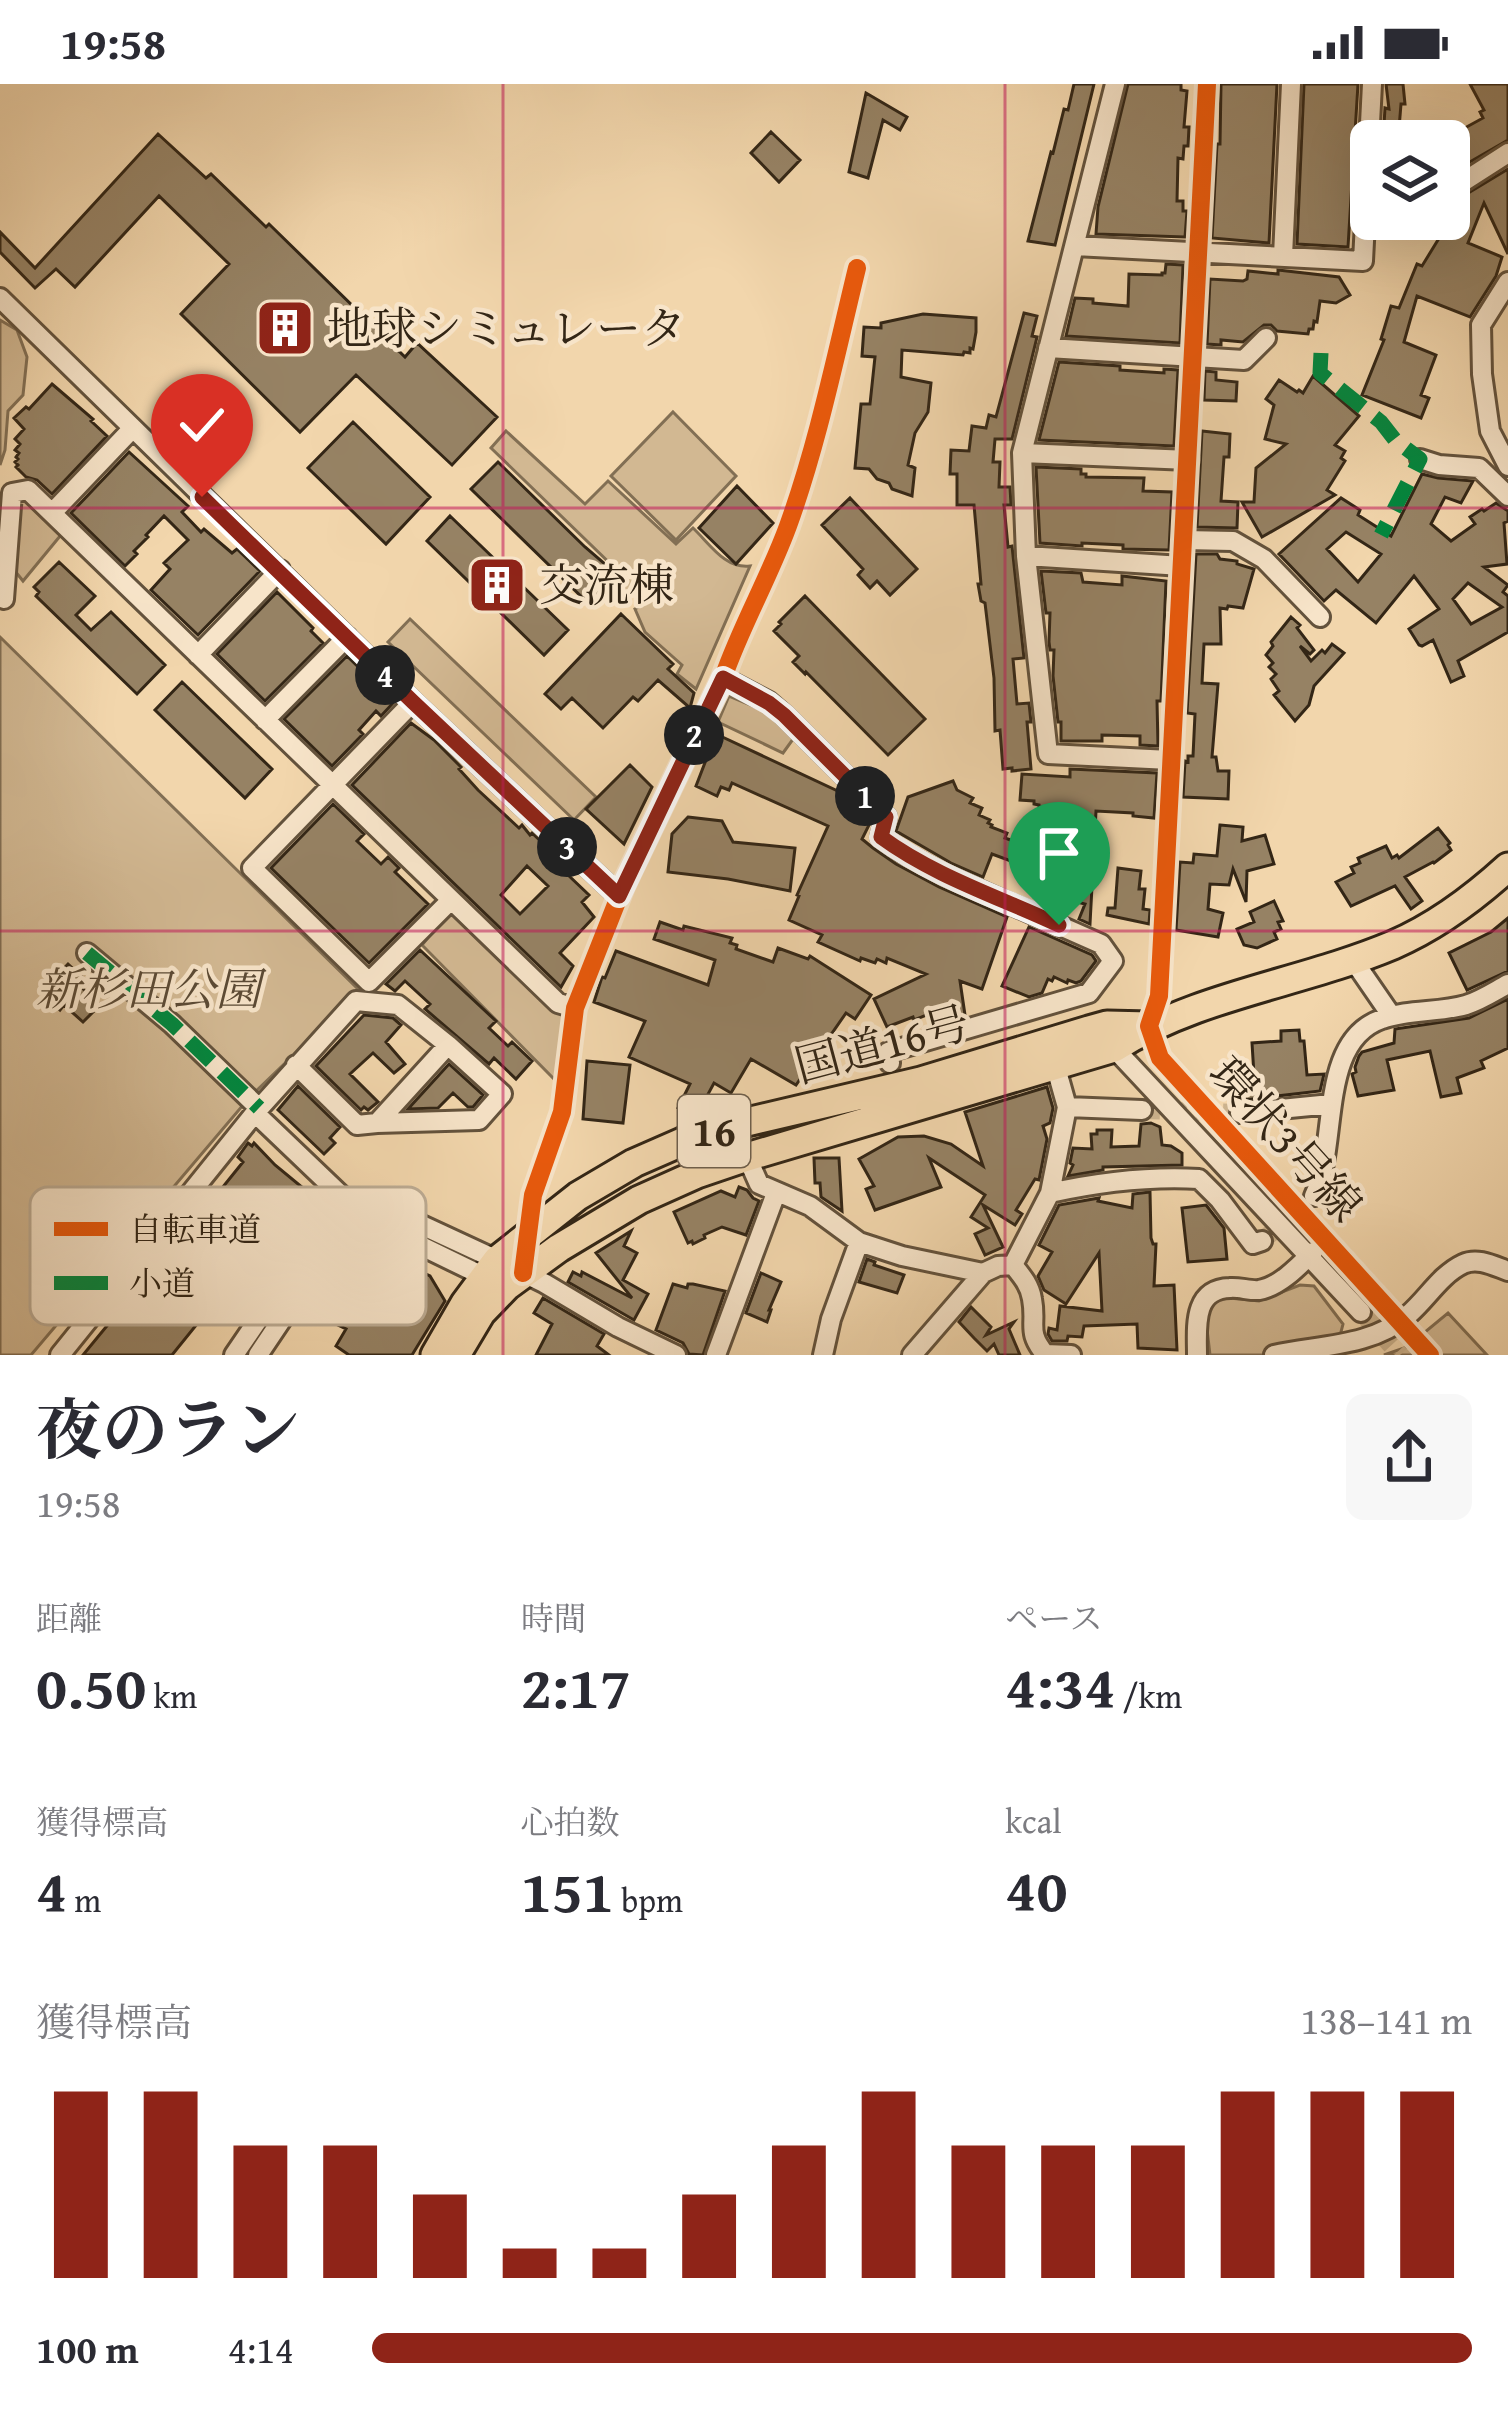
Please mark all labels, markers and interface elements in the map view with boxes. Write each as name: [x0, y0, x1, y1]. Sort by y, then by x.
text: 19:58: [60, 10, 166, 75]
map controls: [1350, 120, 1470, 240]
button: layers: [1350, 120, 1470, 240]
place label: 地球シミュレータ: [327, 295, 686, 360]
building icon: 地球シミュレータ: [254, 297, 316, 359]
pin: [151, 374, 253, 497]
icon: check: [169, 392, 235, 458]
place label: 交流棟: [539, 552, 674, 617]
building icon: 交流棟: [466, 554, 528, 616]
pin: 4: [355, 645, 415, 705]
text: 4: [376, 651, 394, 699]
pin: 2: [664, 705, 724, 765]
text: 2: [685, 711, 703, 759]
pin: 1: [835, 766, 895, 826]
text: 1: [856, 772, 874, 820]
pin: [1008, 802, 1110, 925]
pin: 3: [537, 817, 597, 877]
icon: arrive: [1026, 820, 1092, 886]
text: 3: [558, 823, 576, 871]
park label: 新杉田公園: [35, 956, 267, 1021]
street label: 国道16号: [787, 989, 976, 1098]
street label: 環状3号線: [1195, 1042, 1378, 1235]
road number: 16: [678, 1095, 750, 1167]
legend: [30, 1187, 426, 1325]
text: 自転車道: [129, 1205, 261, 1253]
text: 小道: [129, 1259, 195, 1307]
text: 夜のラン: [36, 1380, 300, 1477]
button: share: [1346, 1394, 1472, 1520]
text: 19:58: [36, 1474, 121, 1531]
text: 距離: [36, 1594, 102, 1642]
text: 時間: [521, 1594, 587, 1642]
text: ペース: [1005, 1594, 1103, 1642]
text: 0.50: [36, 1642, 146, 1730]
text: 2:17: [521, 1642, 631, 1730]
text: 4:34: [1005, 1642, 1116, 1730]
text: km: [146, 1672, 197, 1720]
text: /km: [1116, 1672, 1182, 1720]
text: kcal: [1005, 1797, 1062, 1845]
text: 獲得標高: [36, 1798, 168, 1846]
text: 心拍数: [521, 1798, 620, 1846]
text: 40: [1005, 1845, 1068, 1933]
text: 4: [36, 1846, 67, 1934]
text: 151: [521, 1846, 614, 1934]
text: m: [67, 1876, 101, 1924]
text: bpm: [614, 1876, 683, 1924]
text: 138–141 m: [1300, 1991, 1472, 2048]
text: 獲得標高: [36, 1993, 192, 2050]
text: 100 m: [36, 2320, 139, 2377]
text: 4:14: [228, 2320, 294, 2377]

